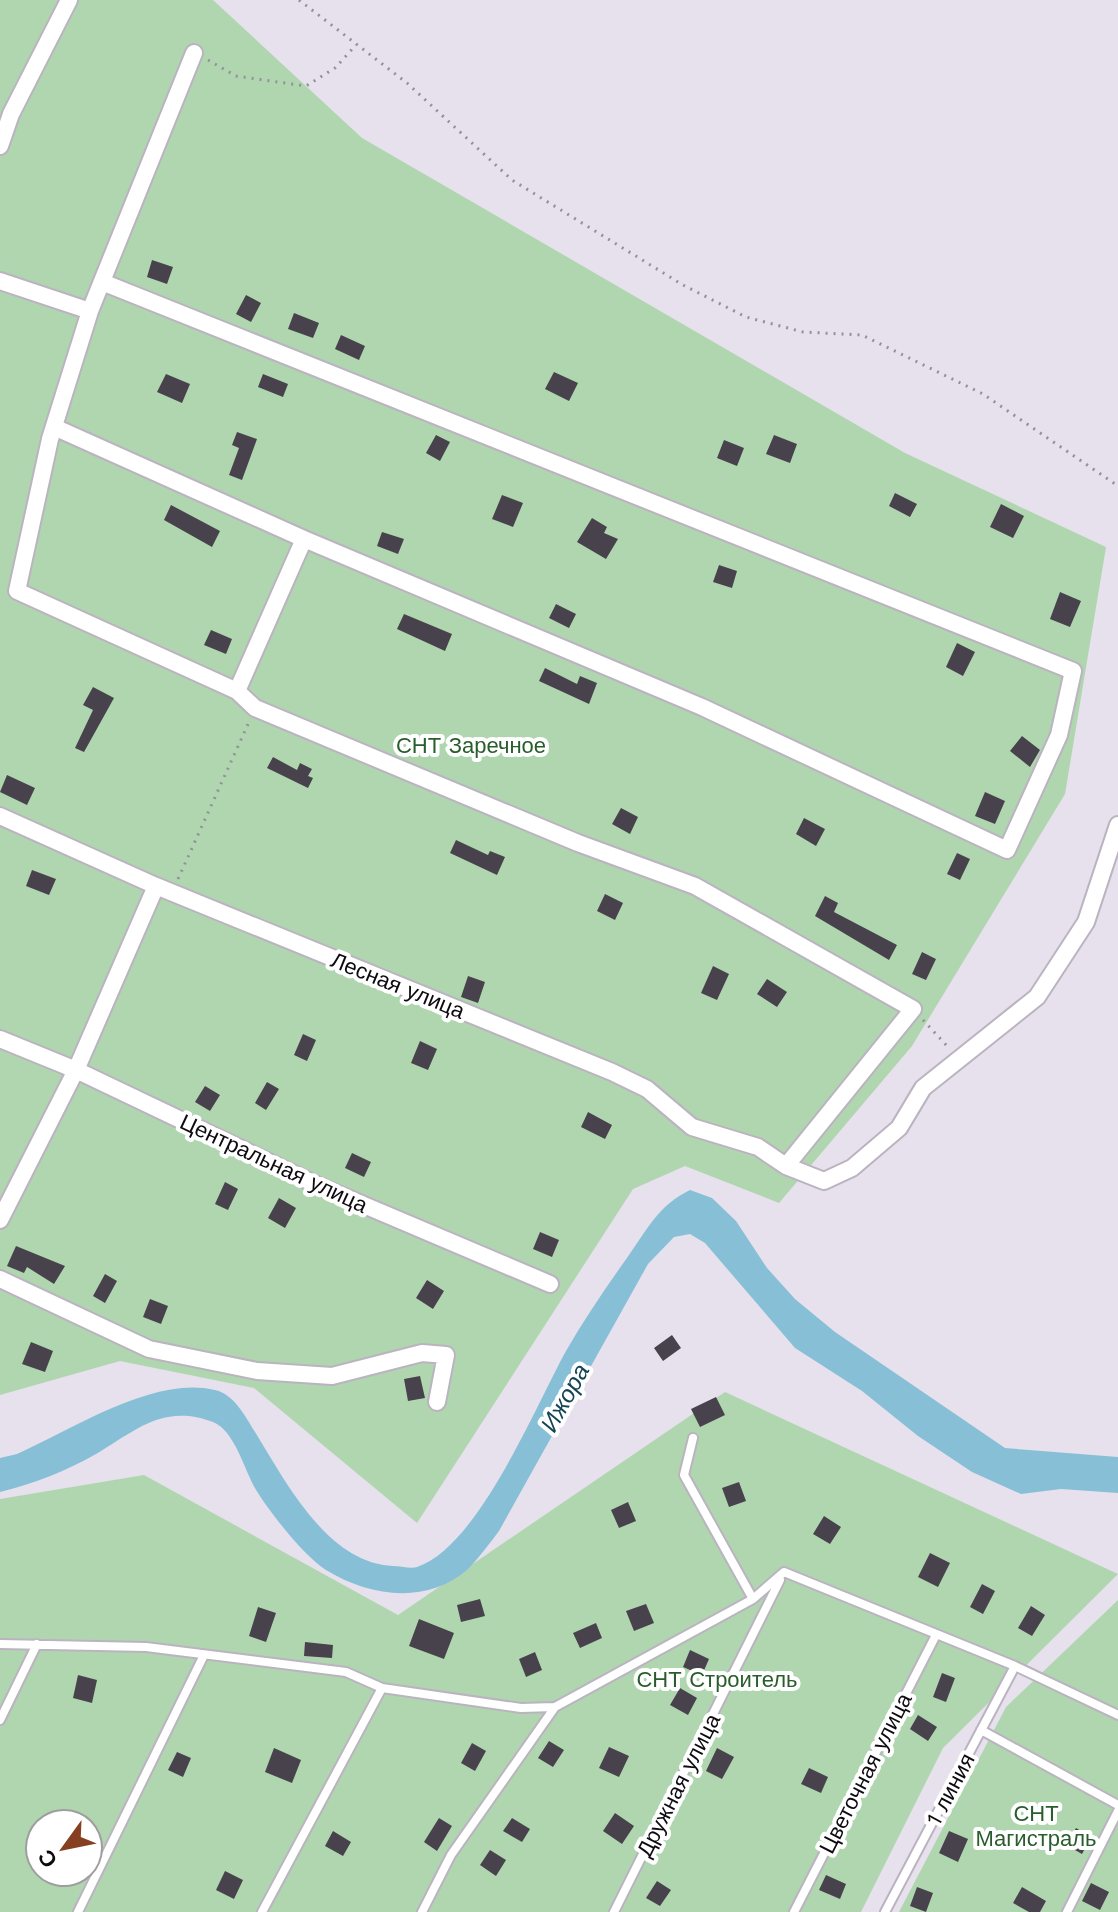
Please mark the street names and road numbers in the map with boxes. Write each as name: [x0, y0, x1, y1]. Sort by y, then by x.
street label: Лесная улица: [327, 947, 469, 1024]
street label: Центральная улица: [176, 1109, 372, 1218]
street label: Цветочная улица: [814, 1688, 917, 1858]
street label: Дружная улица: [632, 1709, 726, 1861]
street label: 1 линия: [921, 1749, 980, 1829]

